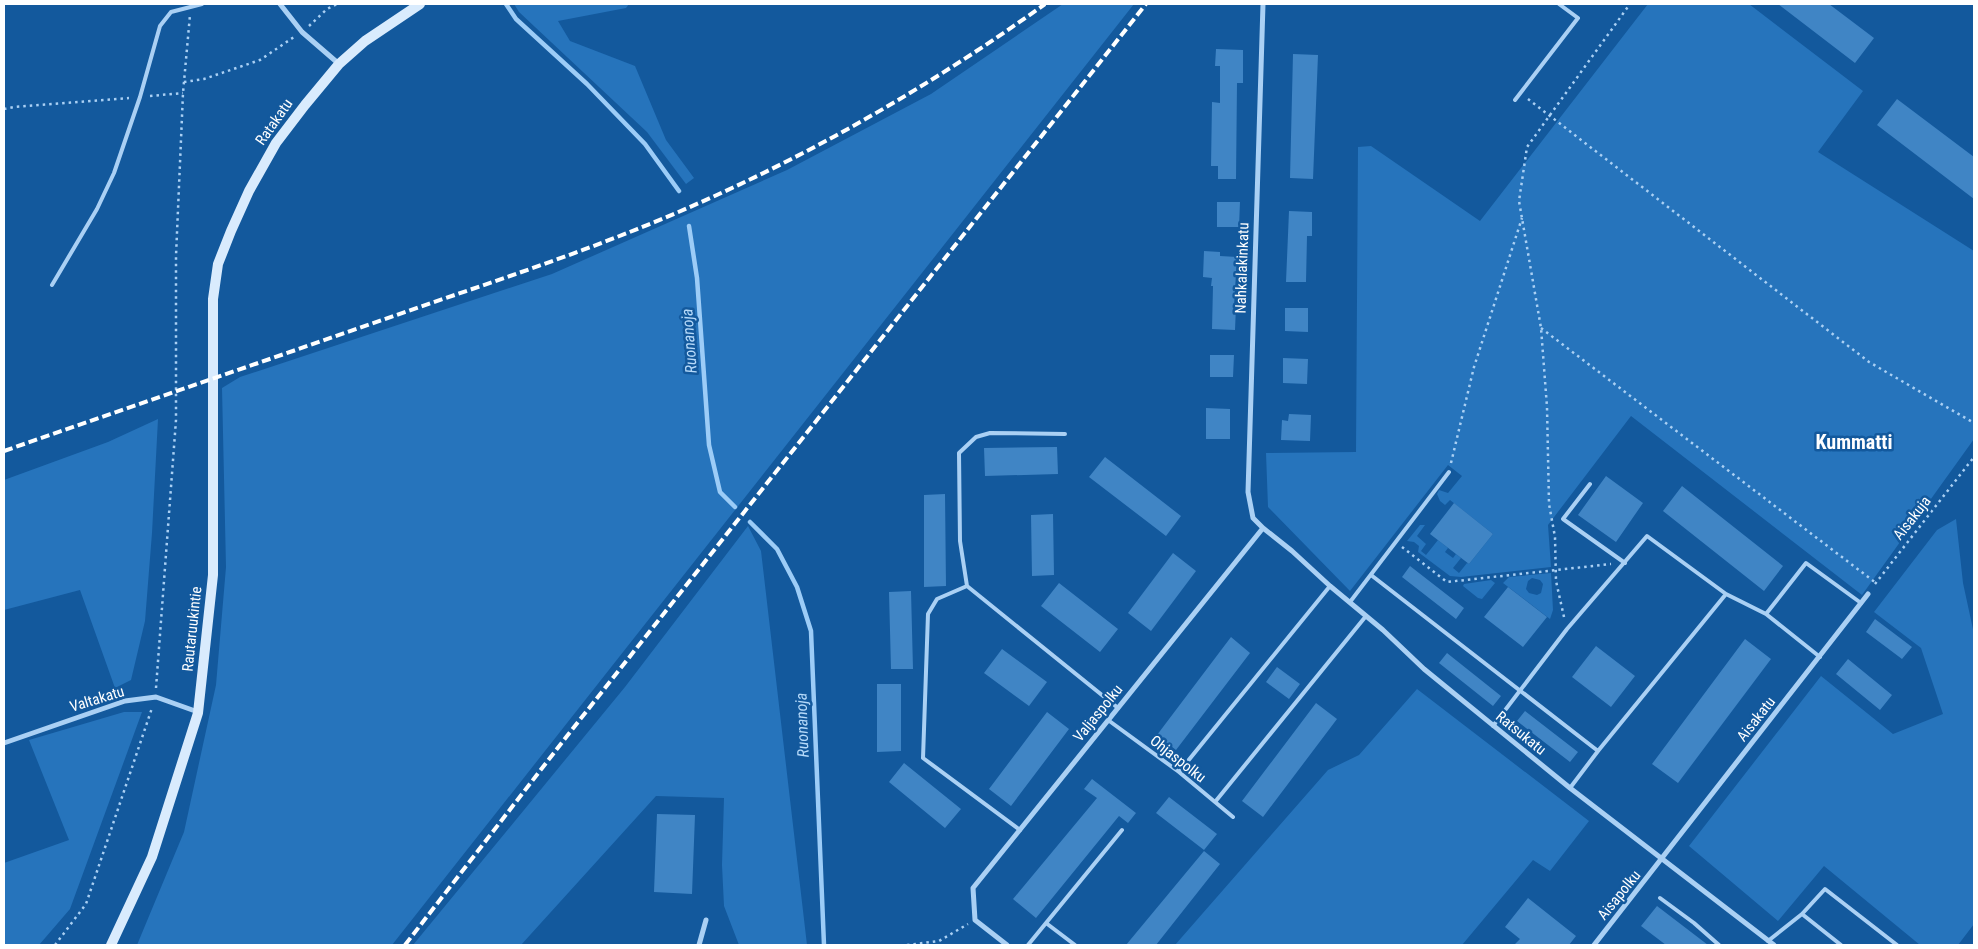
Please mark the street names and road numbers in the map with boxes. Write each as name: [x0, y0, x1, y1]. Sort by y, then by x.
street label: Ratakatu: [252, 95, 296, 149]
street label: Nahkalakinkatu: [1231, 222, 1253, 314]
street label: Aisakuja: [1889, 492, 1935, 544]
street label: Rautaruukintie: [179, 586, 205, 672]
street label: Valjaspolku: [1069, 681, 1127, 745]
street label: Valtakatu: [68, 682, 126, 716]
street label: Aisakatu: [1733, 693, 1779, 745]
street label: Ratsukatu: [1492, 707, 1550, 759]
street label: Ohjaspolku: [1146, 732, 1210, 786]
street label: Aisapolku: [1594, 867, 1644, 923]

